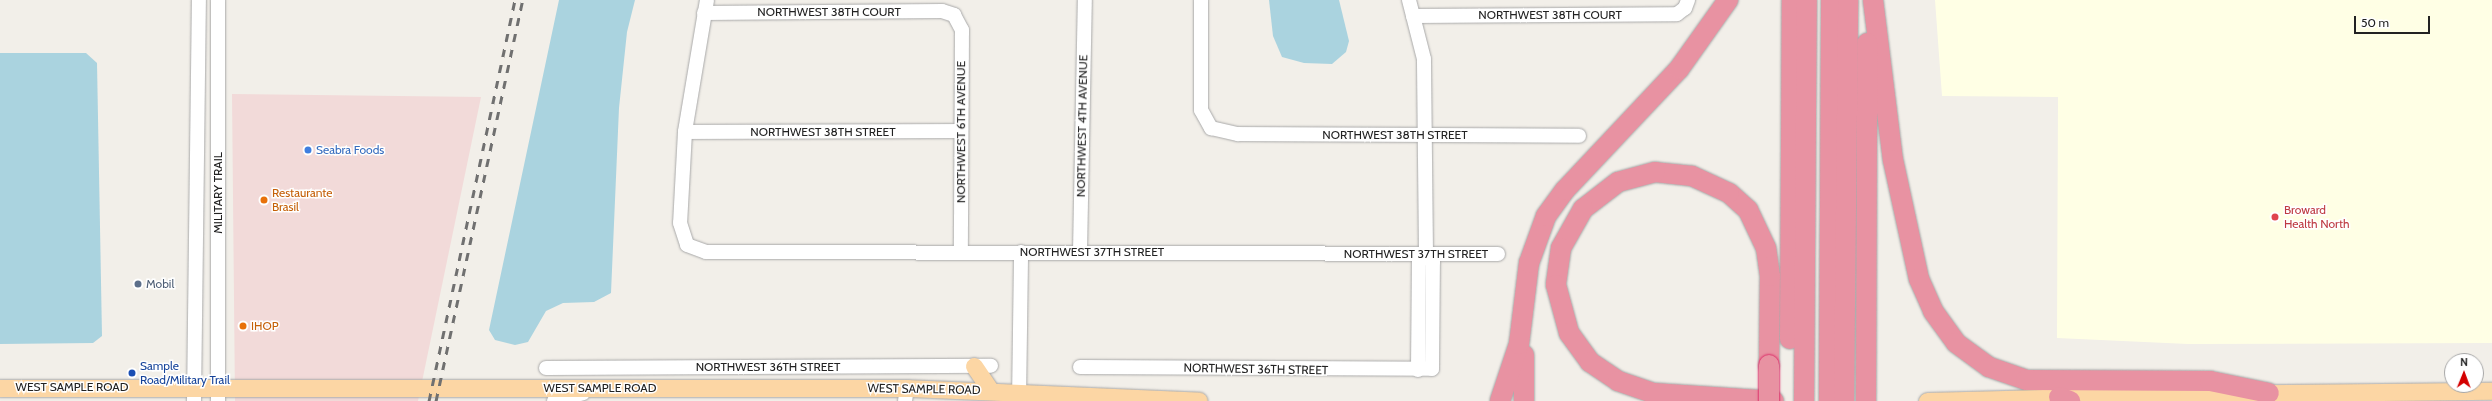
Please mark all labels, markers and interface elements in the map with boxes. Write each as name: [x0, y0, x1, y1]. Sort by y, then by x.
street label: NORTHWEST 38TH COURT: [757, 5, 901, 19]
street label: NORTHWEST 38TH COURT: [1478, 8, 1622, 22]
scale bar: [2356, 8, 2432, 34]
text: 50 m: [2361, 15, 2389, 30]
street label: NORTHWEST 4TH AVENUE: [1074, 55, 1090, 197]
street label: NORTHWEST 6TH AVENUE: [954, 61, 968, 203]
street label: NORTHWEST 38TH STREET: [750, 125, 896, 139]
street label: NORTHWEST 38TH STREET: [1322, 128, 1468, 142]
place label: Seabra Foods: [316, 143, 384, 157]
marker: Seabra Foods: [303, 145, 313, 155]
street label: MILITARY TRAIL: [211, 152, 225, 234]
place label: Restaurante Brasil: [272, 186, 332, 214]
marker: Restaurante Brasil: [259, 195, 269, 205]
place label: Broward Health North: [2284, 203, 2349, 231]
marker: Broward Health North: [2269, 211, 2281, 223]
street label: NORTHWEST 37TH STREET: [1020, 245, 1164, 259]
street label: NORTHWEST 37TH STREET: [1344, 247, 1488, 261]
place label: Mobil: [146, 277, 174, 291]
marker: Mobil: [133, 279, 143, 289]
place label: IHOP: [251, 319, 279, 333]
marker: IHOP: [238, 321, 248, 331]
north arrow: [2444, 353, 2484, 393]
text: N: [2460, 355, 2468, 369]
place label: Sample Road/Military Trail: [140, 359, 230, 387]
street label: NORTHWEST 36TH STREET: [696, 360, 840, 374]
street label: NORTHWEST 36TH STREET: [1184, 361, 1328, 377]
marker: Sample Road/Military Trail: [127, 368, 137, 378]
street label: WEST SAMPLE ROAD: [16, 380, 128, 394]
street label: WEST SAMPLE ROAD: [544, 381, 656, 395]
street label: WEST SAMPLE ROAD: [867, 381, 981, 397]

